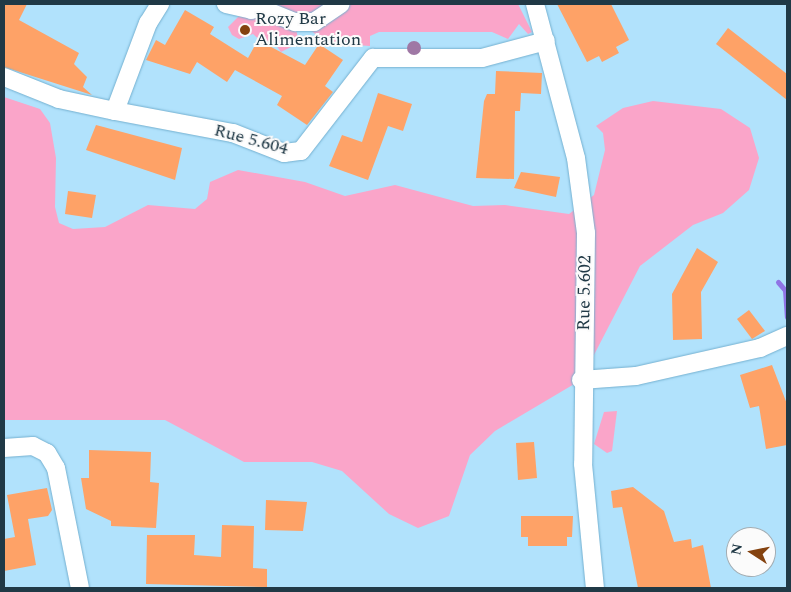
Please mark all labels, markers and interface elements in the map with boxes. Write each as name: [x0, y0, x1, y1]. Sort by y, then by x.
place label: Rozy Bar Alimentation: [255, 9, 361, 52]
marker: Rozy Bar Alimentation: [239, 24, 251, 36]
street label: Rue 5.604: [212, 120, 290, 160]
street label: Rue 5.602: [574, 255, 596, 331]
north arrow: [726, 527, 776, 577]
text: N: [725, 542, 748, 557]

